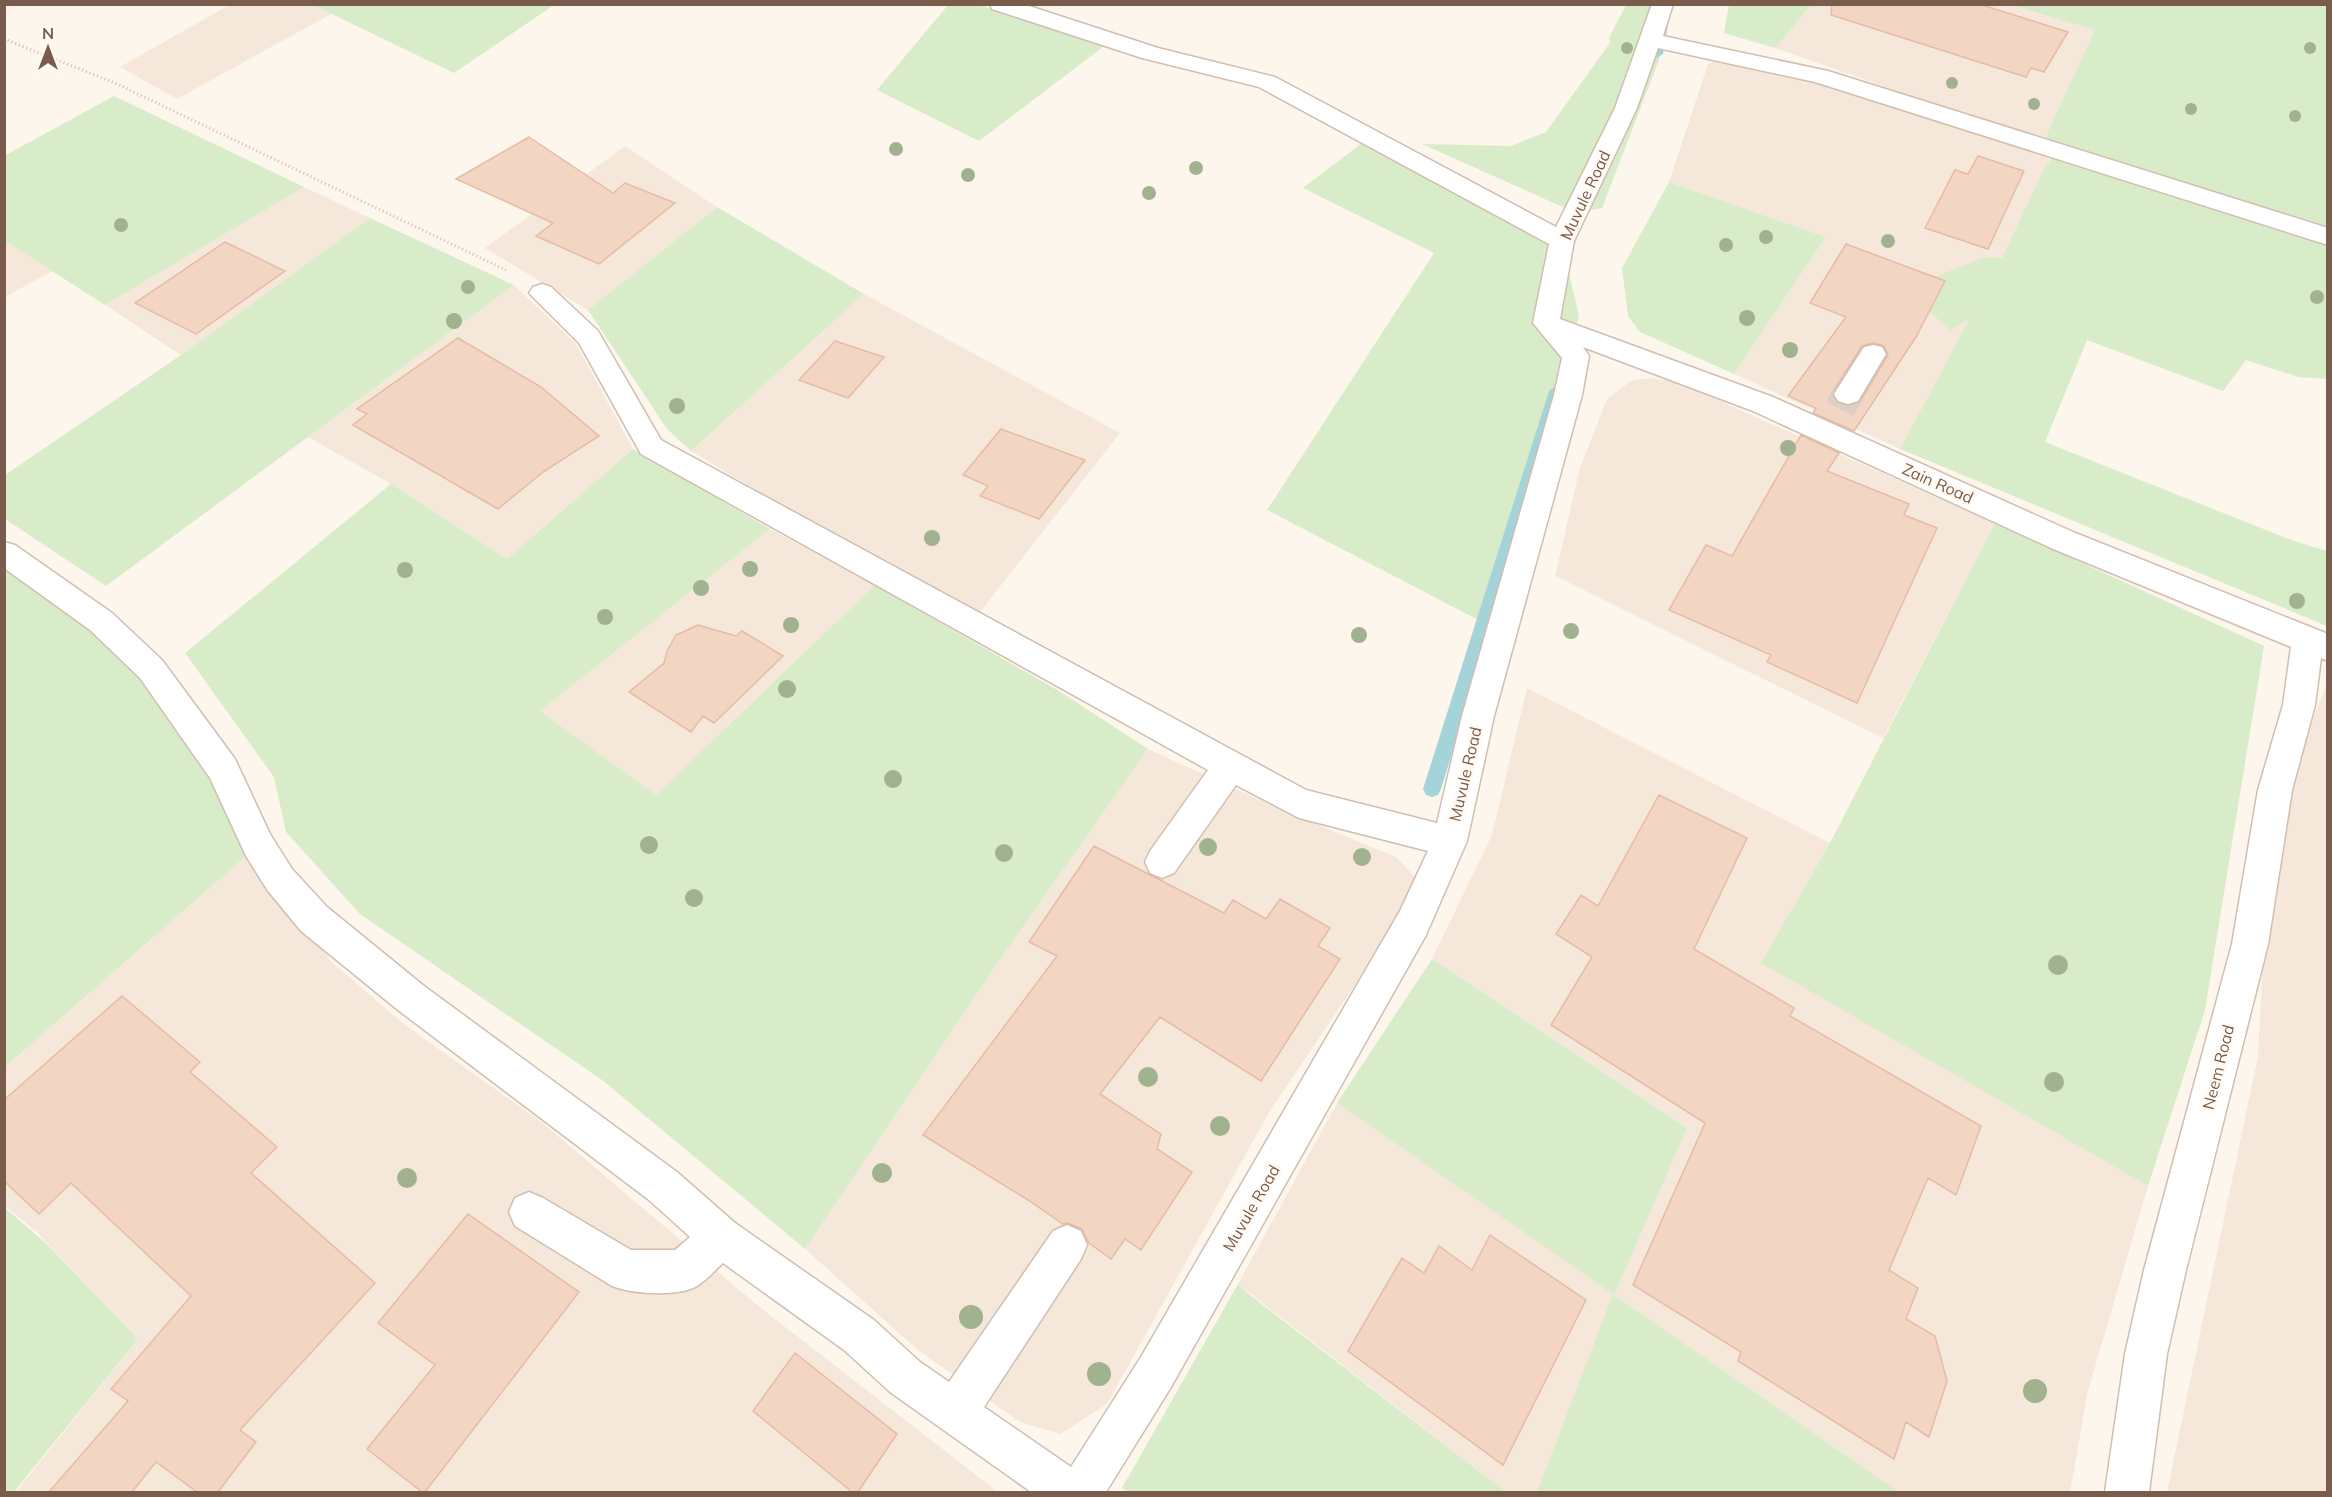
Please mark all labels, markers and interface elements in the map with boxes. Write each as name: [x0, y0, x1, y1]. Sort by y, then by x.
north arrow: [18, 18, 78, 78]
text: N: [42, 23, 54, 43]
street label: Muvule Road: [1556, 147, 1614, 243]
street label: Zain Road: [1899, 458, 1977, 508]
street label: Muvule Road: [1444, 725, 1486, 823]
street label: Neem Road: [2198, 1022, 2238, 1112]
street label: Muvule Road: [1218, 1161, 1284, 1255]

